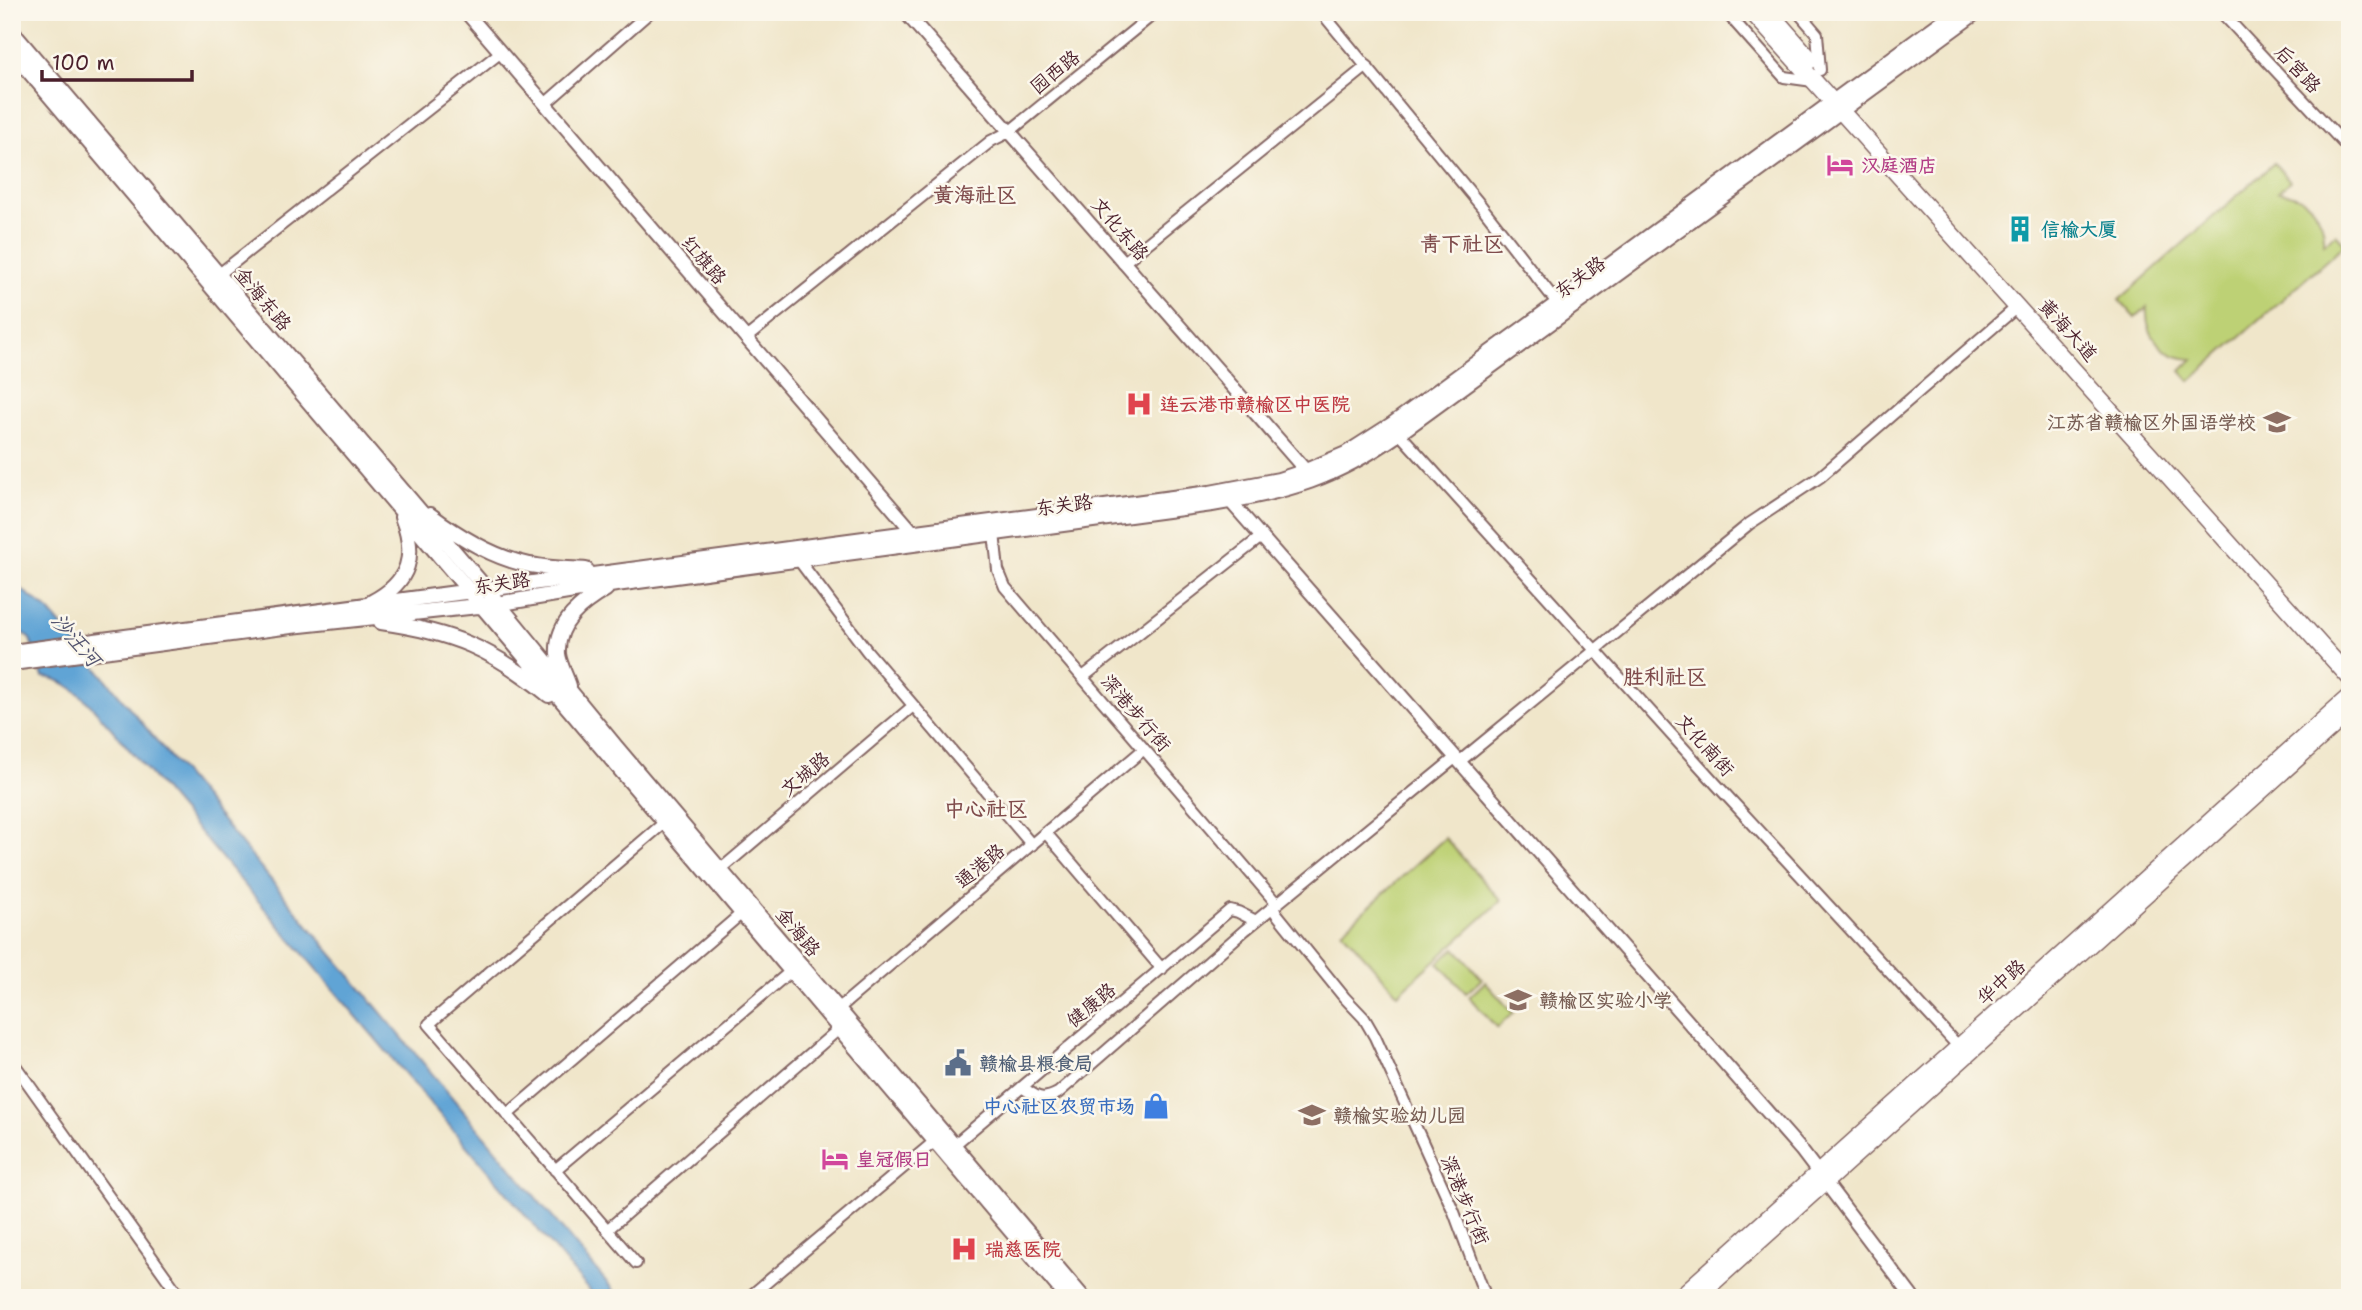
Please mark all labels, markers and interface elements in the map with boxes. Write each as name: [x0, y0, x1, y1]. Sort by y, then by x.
scale bar: [42, 38, 192, 82]
street label: 后宫路: [2269, 40, 2327, 98]
street label: 园西路: [1025, 44, 1085, 100]
text: 100 m: [52, 49, 115, 77]
hotel icon: 汉庭酒店: [1825, 150, 1855, 180]
place label: 汉庭酒店: [1861, 153, 1937, 178]
district label: 黄海社区: [933, 181, 1017, 209]
street label: 文化东路: [1086, 192, 1154, 266]
building icon: 信榆大厦: [2005, 214, 2035, 244]
place label: 信榆大厦: [2041, 217, 2117, 242]
street label: 红旗路: [676, 230, 732, 290]
district label: 青下社区: [1420, 230, 1504, 258]
street label: 东关路: [1550, 250, 1610, 304]
street label: 金海东路: [229, 262, 297, 336]
street label: 黄海大道: [2033, 293, 2103, 367]
hospital icon: 连云港市赣榆区中医院: [1124, 389, 1154, 419]
place label: 连云港市赣榆区中医院: [1160, 392, 1350, 417]
school or university icon: 江苏省赣榆区外国语学校: [2262, 407, 2292, 437]
place label: 江苏省赣榆区外国语学校: [2047, 410, 2256, 435]
street label: 东关路: [1034, 489, 1094, 521]
street label: 东关路: [472, 567, 532, 599]
water label: 沙汪河: [45, 607, 109, 675]
district label: 胜利社区: [1623, 663, 1707, 691]
street label: 深港步行街: [1095, 669, 1177, 757]
street label: 文化南街: [1670, 708, 1740, 782]
street label: 文城路: [775, 746, 835, 802]
district label: 中心社区: [944, 795, 1028, 823]
street label: 通港路: [950, 838, 1010, 894]
street label: 金海路: [770, 902, 826, 962]
street label: 华中路: [1971, 954, 2031, 1010]
street label: 健康路: [1061, 977, 1121, 1033]
school or university icon: 赣榆区实验小学: [1503, 985, 1533, 1015]
place label: 赣榆区实验小学: [1539, 988, 1672, 1013]
public building icon: 赣榆县粮食局: [943, 1048, 973, 1078]
place label: 赣榆县粮食局: [979, 1051, 1093, 1076]
shop icon: 中心社区农贸市场: [1141, 1091, 1171, 1121]
place label: 中心社区农贸市场: [983, 1094, 1135, 1119]
school or university icon: 赣榆实验幼儿园: [1297, 1100, 1327, 1130]
place label: 赣榆实验幼儿园: [1333, 1103, 1466, 1128]
hotel icon: 皇冠假日: [820, 1144, 850, 1174]
place label: 皇冠假日: [856, 1147, 932, 1172]
street label: 深港步行街: [1435, 1151, 1495, 1249]
hospital icon: 瑞慈医院: [949, 1234, 979, 1264]
place label: 瑞慈医院: [985, 1237, 1061, 1262]

